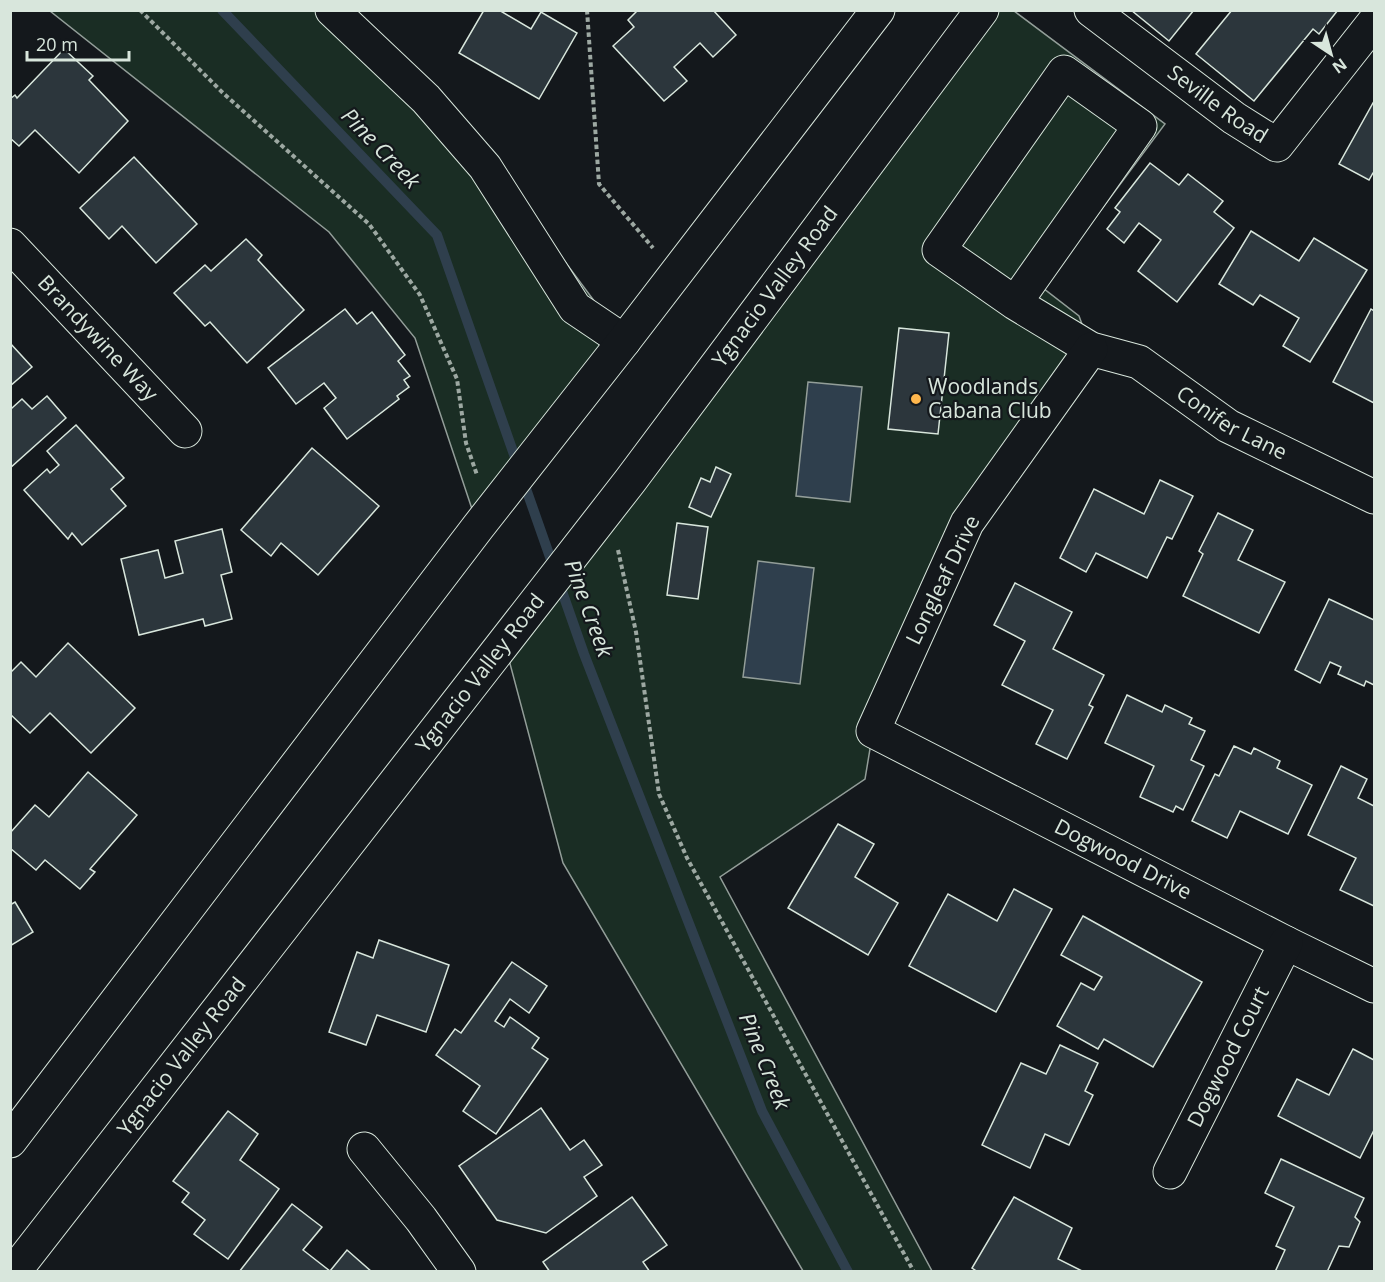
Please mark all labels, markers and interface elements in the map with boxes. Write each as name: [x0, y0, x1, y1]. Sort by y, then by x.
scale bar: [27, 24, 129, 62]
north arrow: [1301, 24, 1361, 84]
text: 20 m: [36, 32, 78, 56]
text: N: [1328, 53, 1352, 79]
street label: Seville Road: [1163, 58, 1274, 149]
water label: Pine Creek: [336, 100, 429, 195]
street label: Ygnacio Valley Road: [705, 200, 844, 372]
street label: Brandywine Way: [32, 268, 165, 407]
place label: Woodlands Cabana Club: [928, 372, 1052, 424]
street label: Conifer Lane: [1171, 379, 1292, 466]
marker: Woodlands Cabana Club: [909, 392, 923, 406]
street label: Longleaf Drive: [899, 510, 985, 649]
water label: Pine Creek: [558, 555, 622, 662]
street label: Ygnacio Valley Road: [409, 587, 550, 758]
street label: Dogwood Drive: [1050, 812, 1197, 905]
street label: Ygnacio Valley Road: [110, 971, 252, 1141]
street label: Dogwood Court: [1180, 981, 1275, 1132]
water label: Pine Creek: [733, 1008, 799, 1115]

